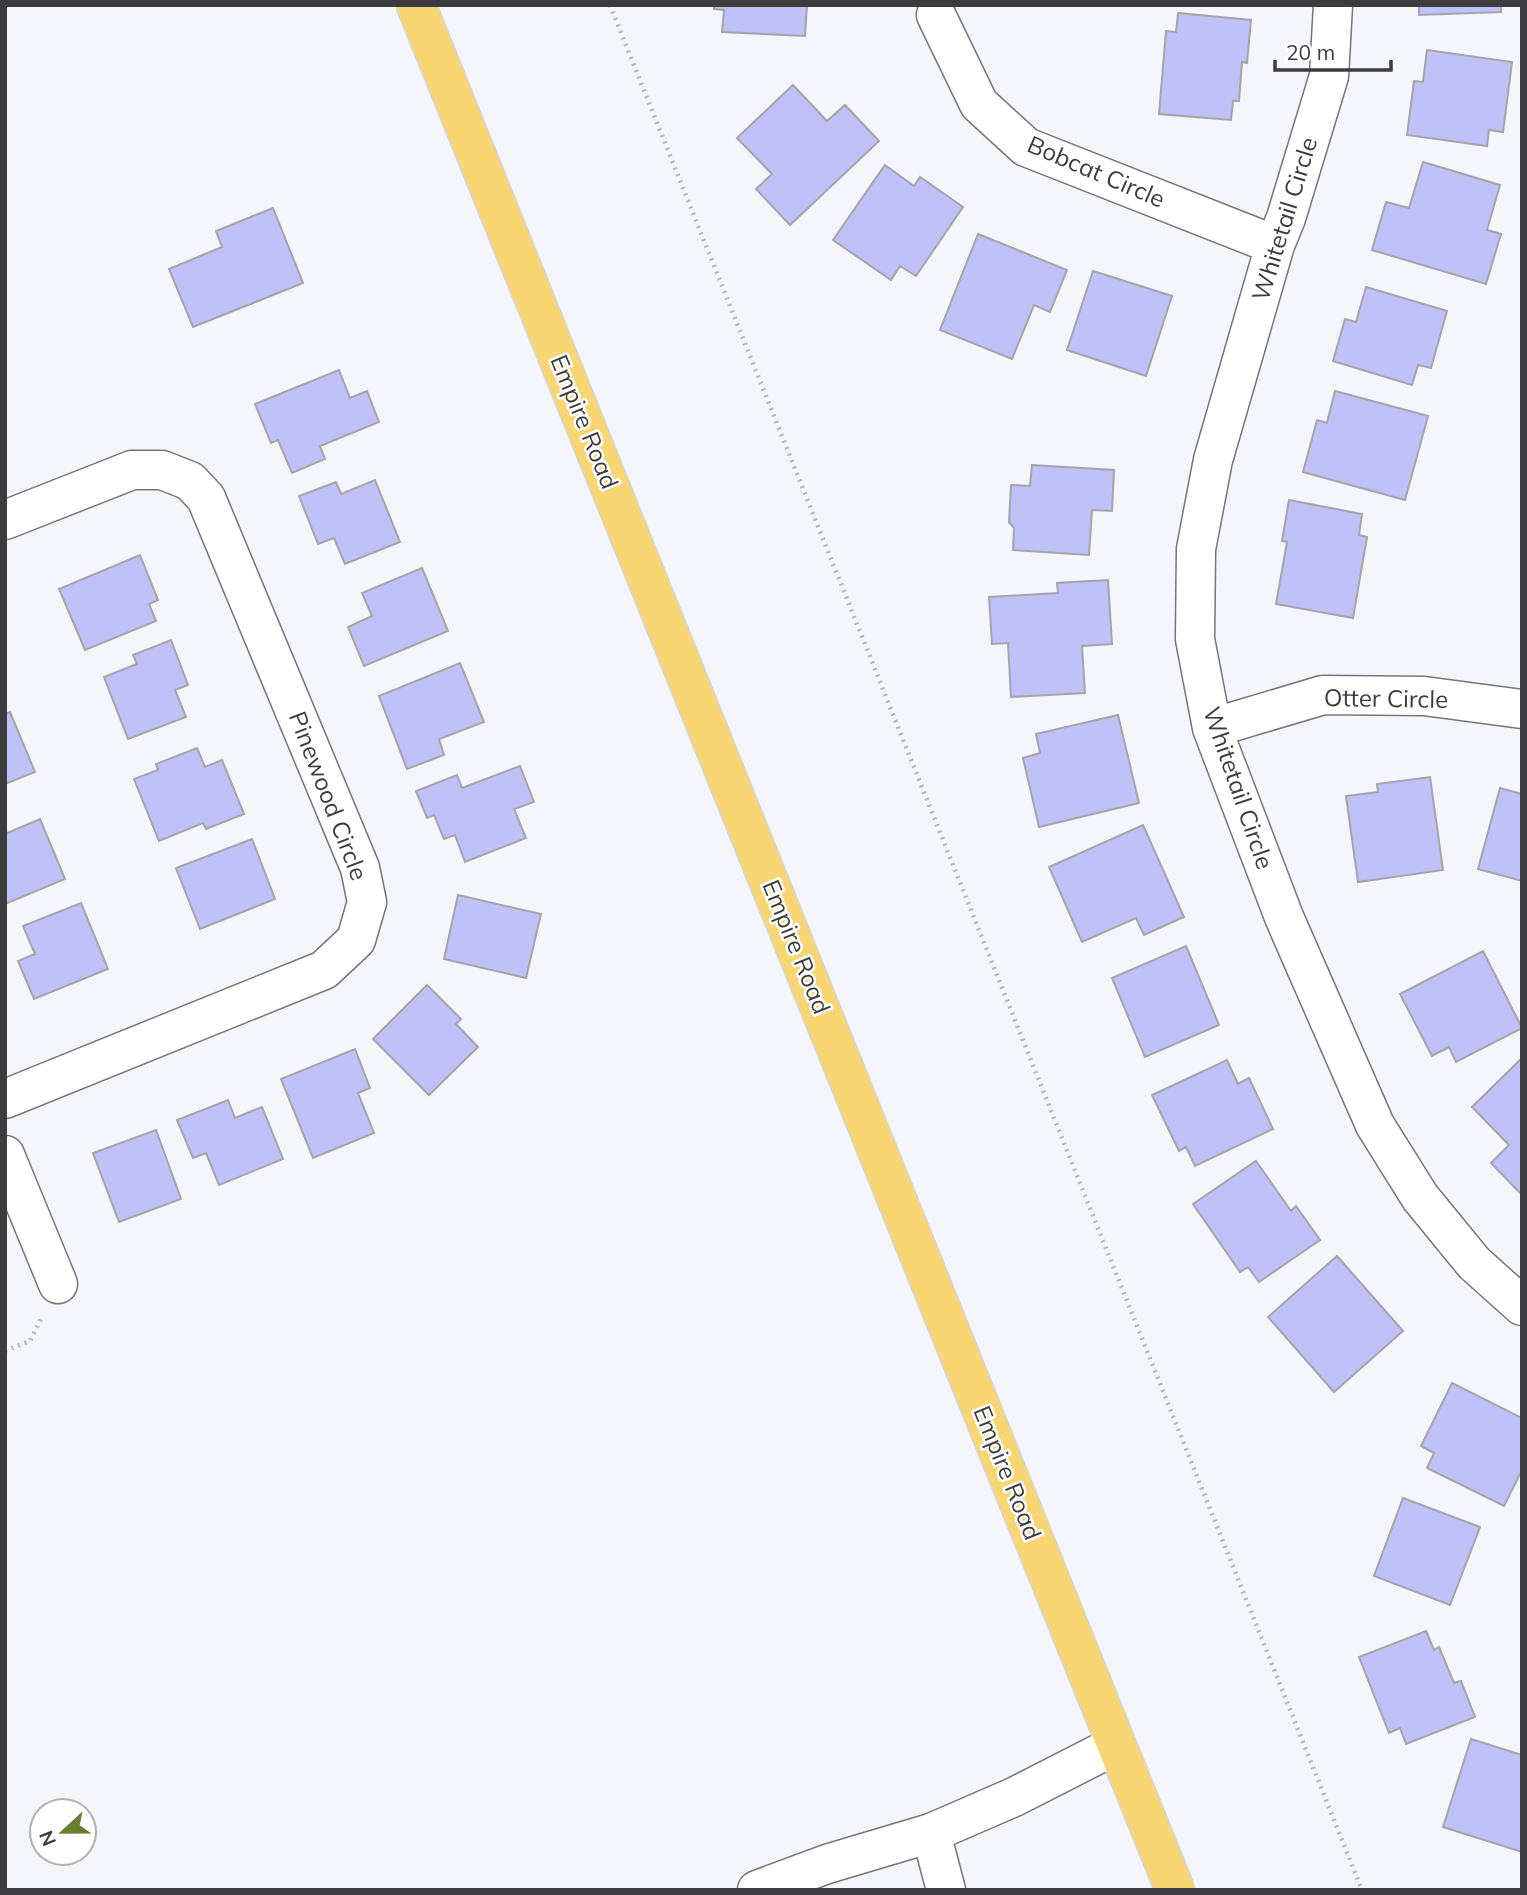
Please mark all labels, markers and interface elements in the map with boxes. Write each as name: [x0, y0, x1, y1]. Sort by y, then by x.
scale bar: [1275, 28, 1390, 72]
text: 20 m: [1286, 39, 1335, 65]
street label: Bobcat Circle: [1023, 129, 1170, 214]
street label: Whitetail Circle: [1245, 133, 1323, 304]
street label: Empire Road: [544, 350, 625, 493]
street label: Otter Circle: [1324, 682, 1448, 714]
street label: Whitetail Circle: [1197, 703, 1281, 873]
street label: Pinewood Circle: [283, 707, 375, 884]
street label: Empire Road: [756, 875, 837, 1018]
street label: Empire Road: [967, 1401, 1048, 1544]
north arrow: [28, 1797, 98, 1867]
text: N: [33, 1827, 61, 1850]

